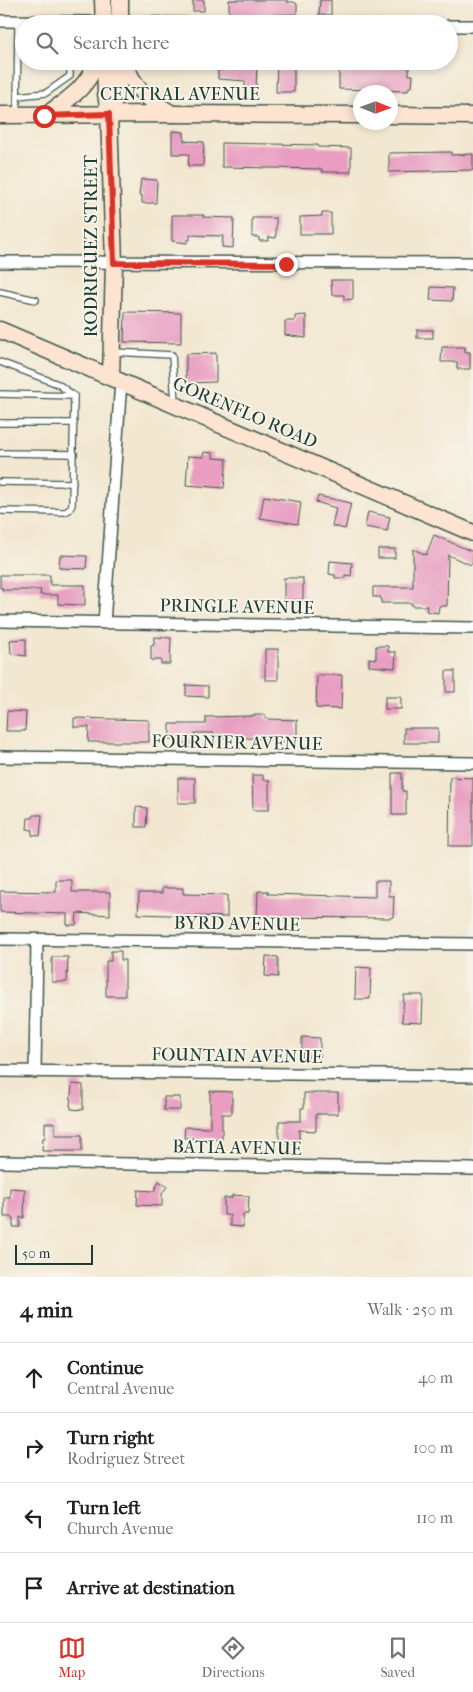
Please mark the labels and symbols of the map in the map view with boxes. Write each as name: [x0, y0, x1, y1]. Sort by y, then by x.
street label: CENTRAL AVENUE: [100, 84, 260, 105]
north arrow: [353, 85, 398, 130]
route start: [33, 105, 56, 128]
street label: RODRIGUEZ STREET: [81, 154, 102, 337]
route end: [275, 253, 298, 276]
street label: GORENFLO ROAD: [170, 373, 320, 453]
street label: PRINGLE AVENUE: [159, 595, 315, 619]
street label: FOURNIER AVENUE: [151, 731, 323, 755]
street label: BYRD AVENUE: [174, 912, 300, 936]
street label: FOUNTAIN AVENUE: [151, 1044, 323, 1068]
street label: BATIA AVENUE: [172, 1136, 302, 1160]
scale bar: [15, 1242, 92, 1265]

